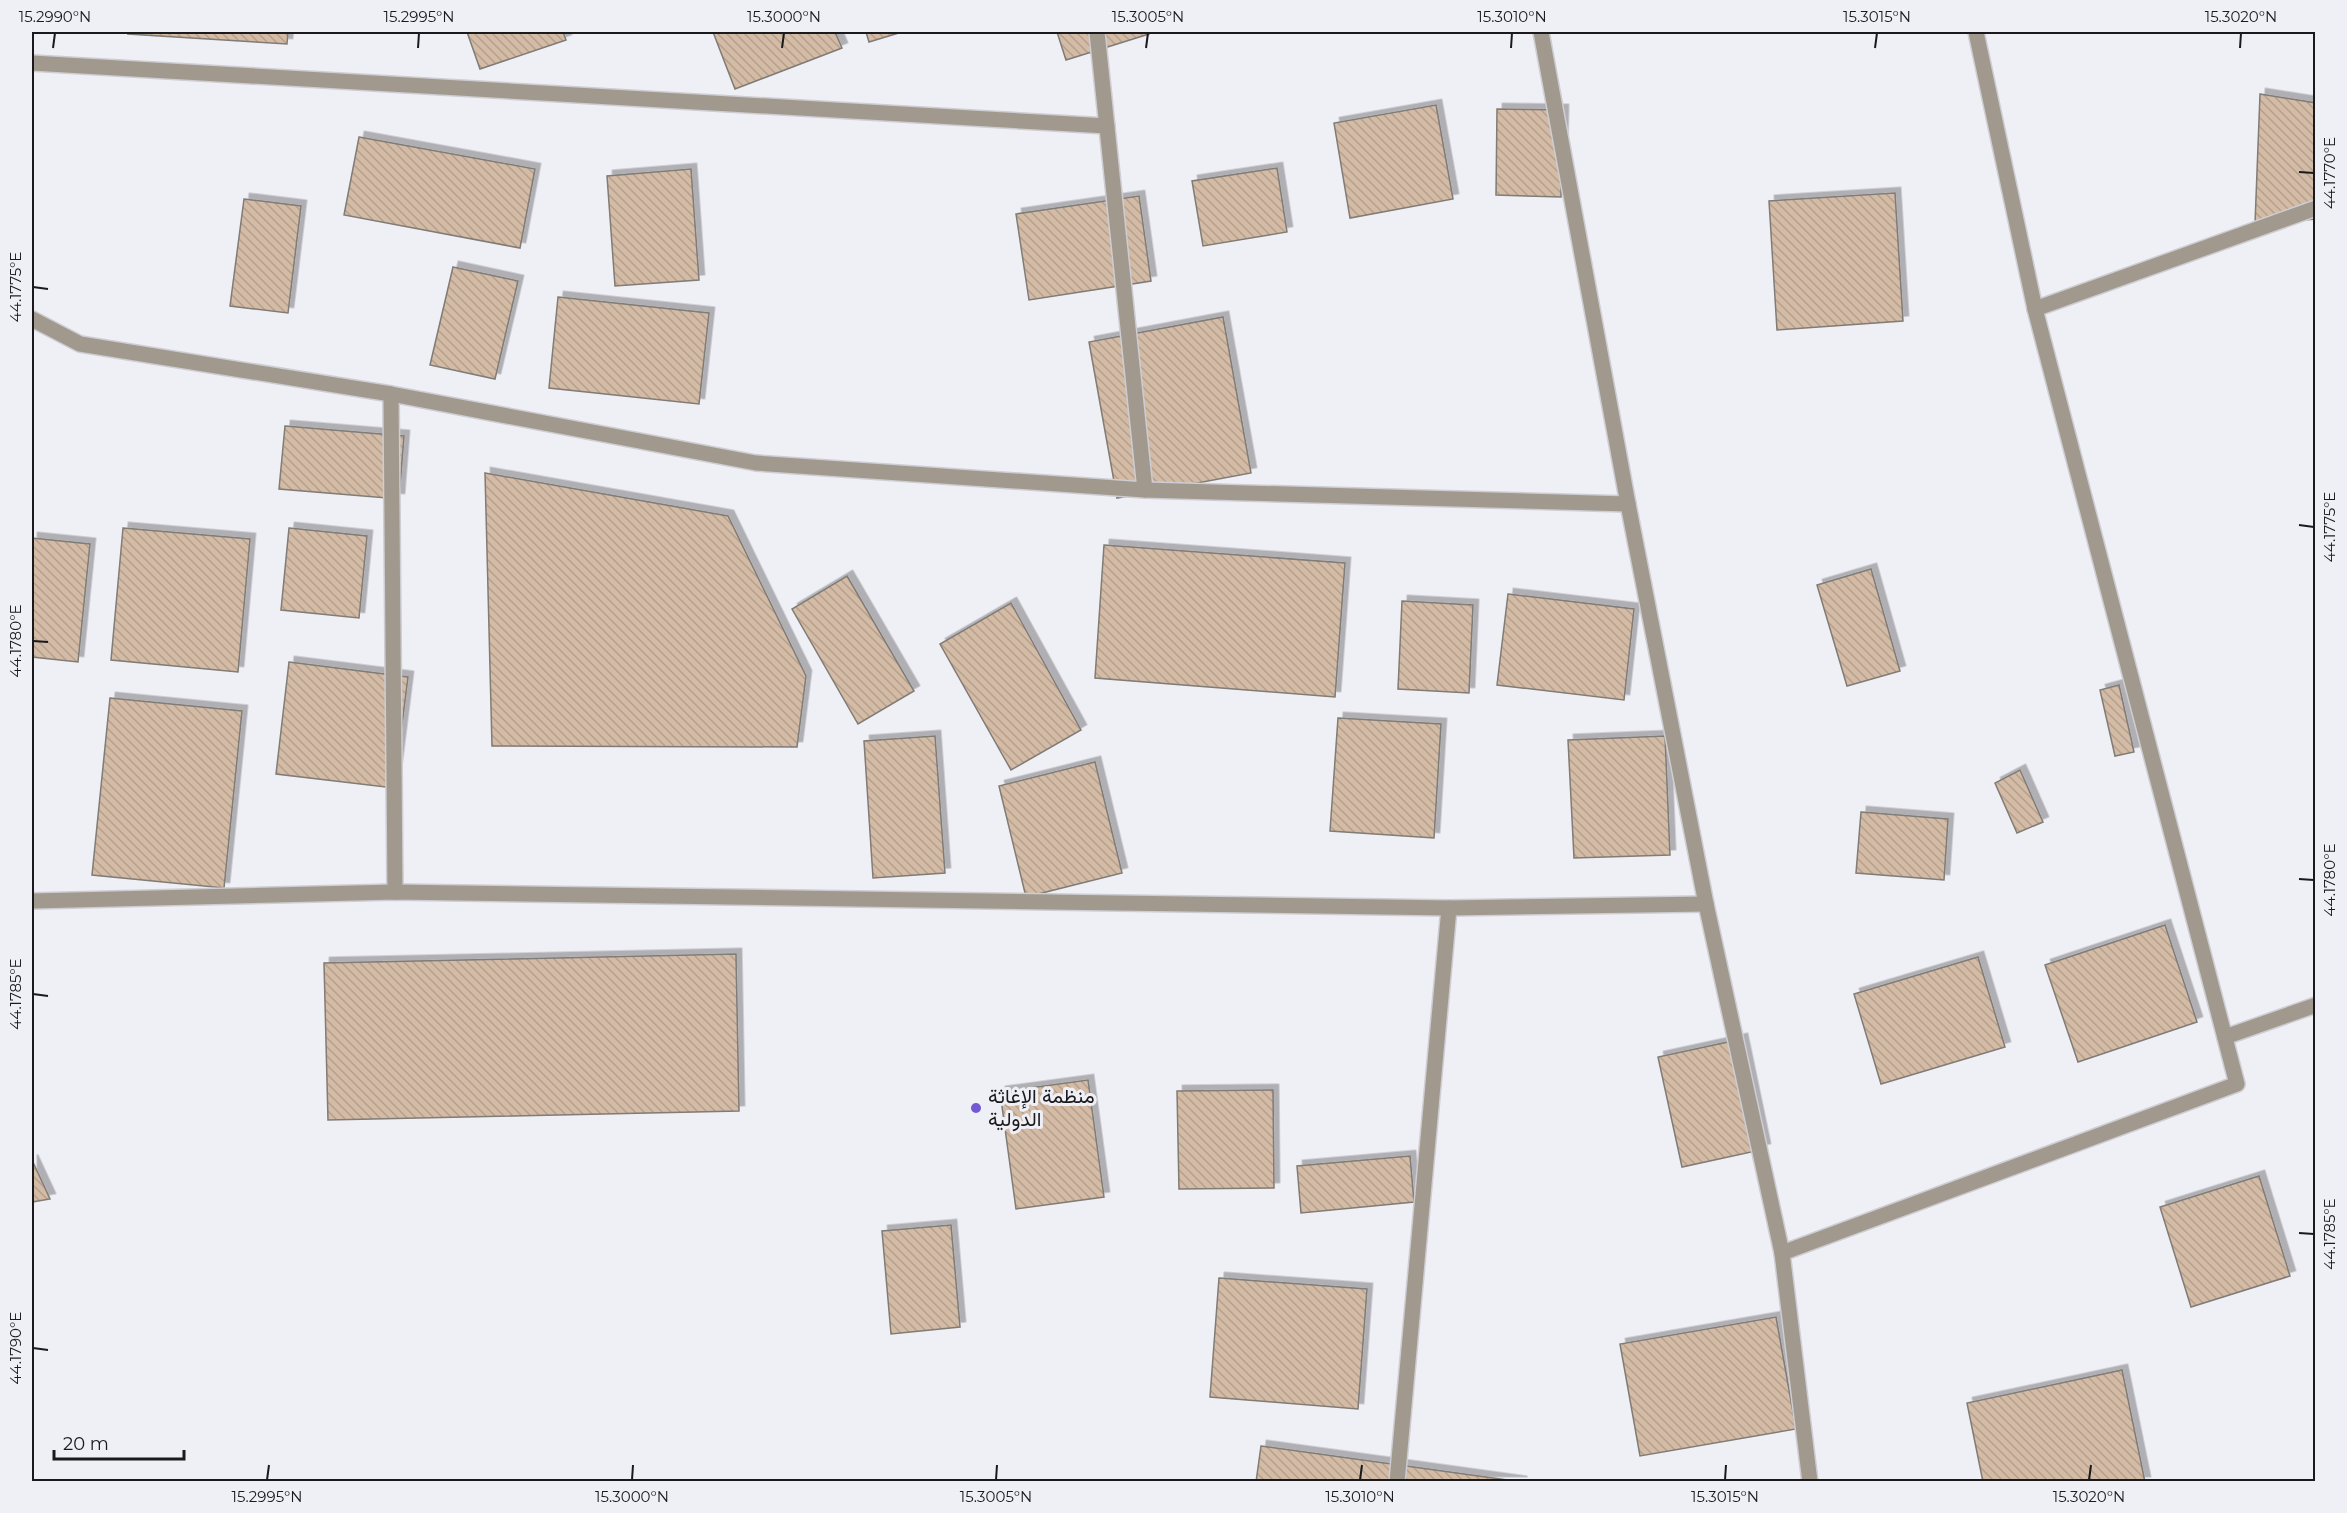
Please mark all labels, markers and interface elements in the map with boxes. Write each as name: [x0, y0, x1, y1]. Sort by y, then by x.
text: 15.2990°N: [19, 7, 91, 26]
text: 15.2995°N: [384, 7, 454, 26]
text: 15.3000°N: [747, 7, 821, 26]
text: 15.3005°N: [1112, 7, 1184, 26]
text: 15.3010°N: [1477, 7, 1547, 26]
text: 15.3015°N: [1843, 7, 1911, 26]
text: 15.3020°N: [2205, 7, 2277, 26]
text: 44.1770°E: [2320, 137, 2339, 209]
text: 44.1775°E: [6, 252, 25, 322]
text: 44.1775°E: [2320, 492, 2339, 562]
text: 44.1780°E: [6, 605, 25, 677]
text: 44.1780°E: [2320, 844, 2339, 916]
text: 44.1785°E: [6, 958, 25, 1030]
place label: منظمة الإغاثة الدولية: [988, 1084, 1095, 1132]
marker: منظمة الإغاثة الدولية: [969, 1101, 983, 1115]
text: 44.1785°E: [2320, 1198, 2339, 1270]
text: 44.1790°E: [6, 1312, 25, 1384]
scale bar: [54, 1423, 184, 1461]
text: 20 m: [63, 1433, 109, 1455]
text: 15.2995°N: [232, 1487, 302, 1506]
text: 15.3000°N: [595, 1487, 669, 1506]
text: 15.3005°N: [960, 1487, 1032, 1506]
text: 15.3010°N: [1325, 1487, 1395, 1506]
text: 15.3015°N: [1691, 1487, 1759, 1506]
text: 15.3020°N: [2053, 1487, 2125, 1506]

